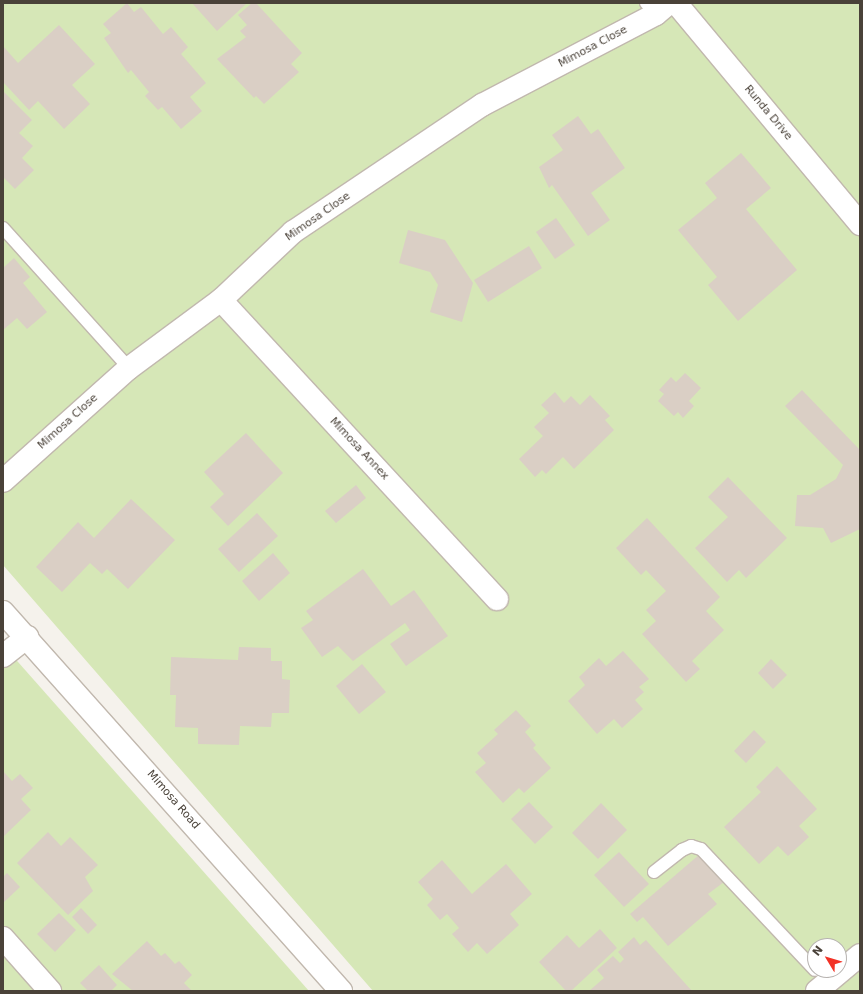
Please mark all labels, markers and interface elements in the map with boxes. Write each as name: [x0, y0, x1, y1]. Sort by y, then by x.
street label: Mimosa Close: [556, 23, 630, 71]
street label: Runda Drive: [741, 83, 795, 143]
street label: Mimosa Close: [283, 190, 353, 244]
street label: Mimosa Close: [35, 392, 101, 452]
street label: Mimosa Annex: [327, 415, 391, 483]
street label: Mimosa Road: [144, 768, 202, 832]
north arrow: [807, 938, 847, 978]
text: N: [810, 943, 826, 959]

